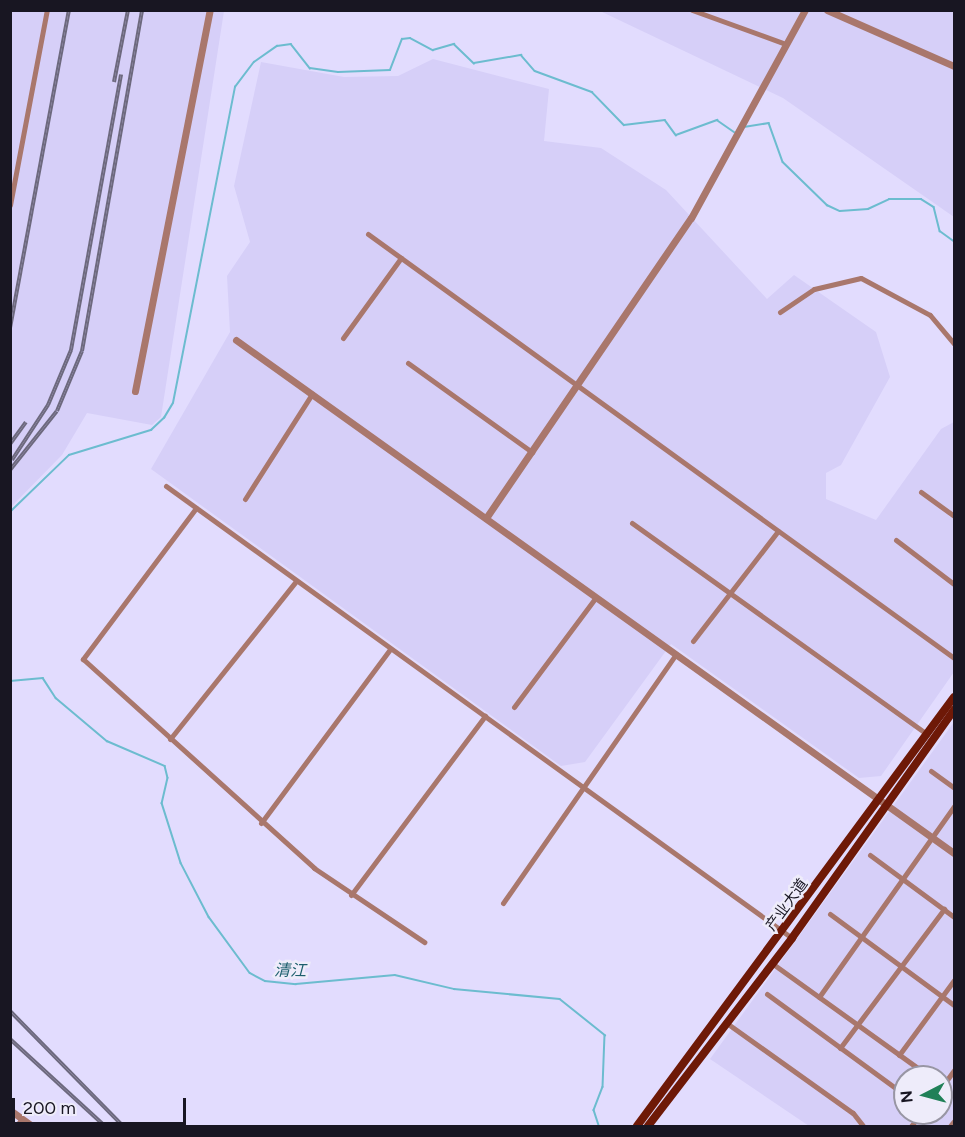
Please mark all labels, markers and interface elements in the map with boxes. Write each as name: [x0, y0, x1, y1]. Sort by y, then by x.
street label: 产业大道: [762, 875, 812, 935]
water label: 清江: [274, 961, 306, 981]
north arrow: [893, 1065, 953, 1125]
scale bar: [15, 1086, 189, 1124]
text: N: [896, 1090, 917, 1104]
text: 200 m: [23, 1097, 76, 1119]

